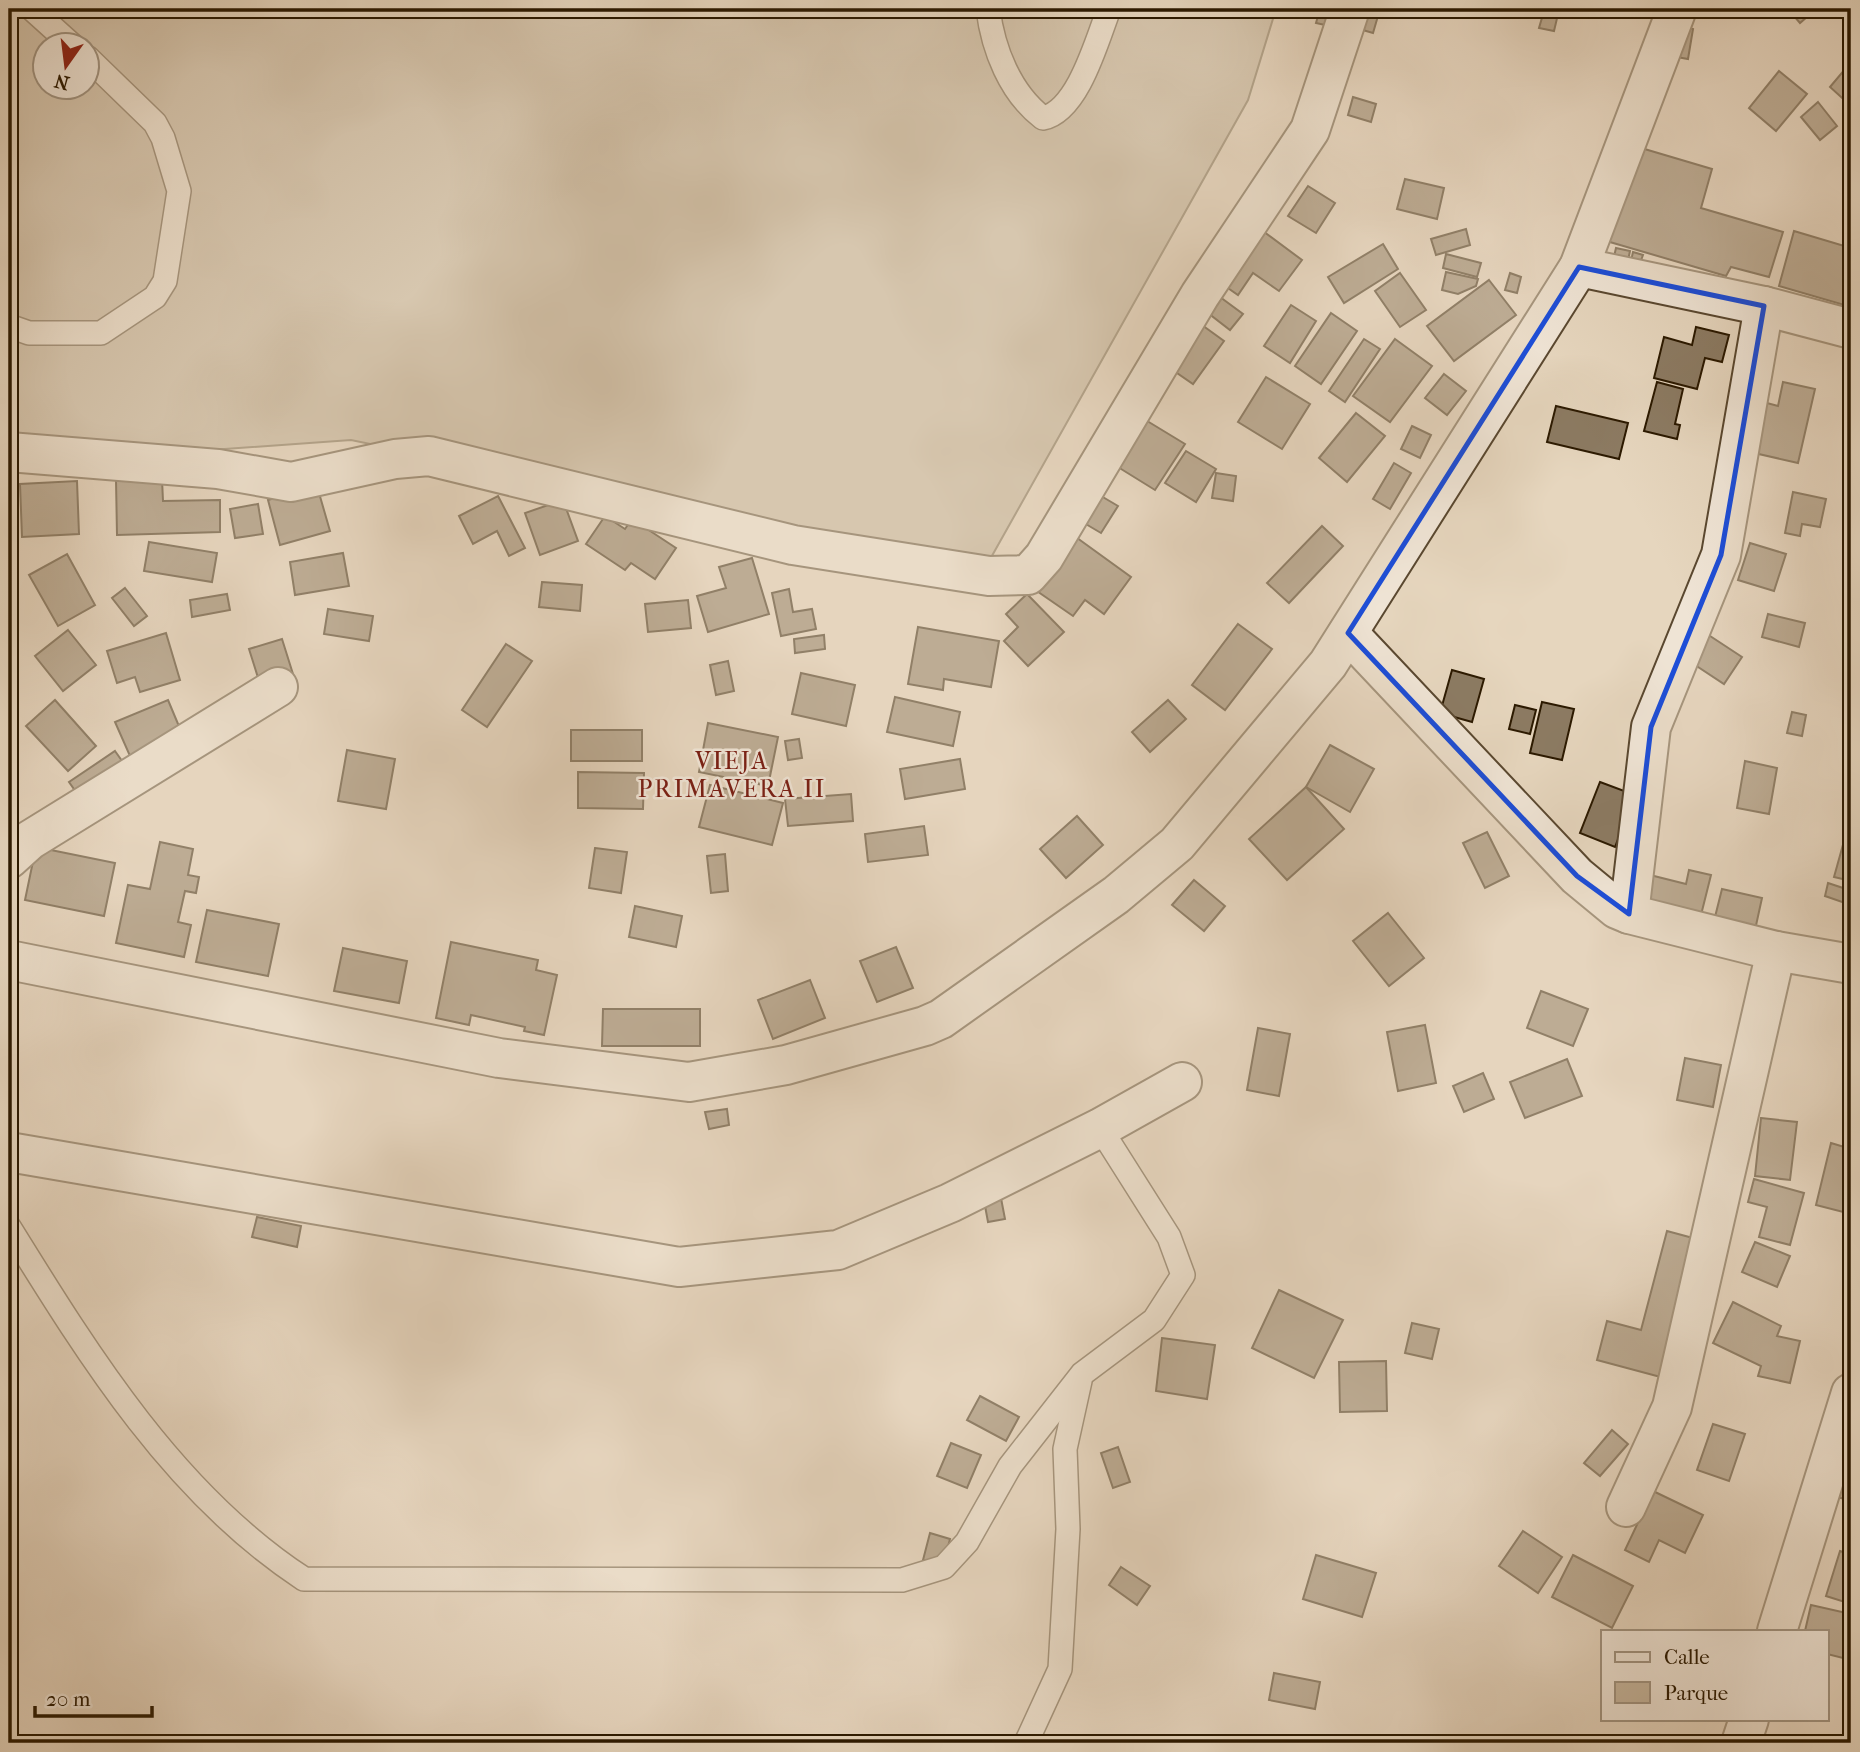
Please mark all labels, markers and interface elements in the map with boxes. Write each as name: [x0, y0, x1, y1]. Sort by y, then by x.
north arrow: [32, 32, 102, 102]
text: N: [52, 69, 72, 94]
district label: VIEJA PRIMAVERA II: [638, 747, 826, 803]
legend: [1601, 1630, 1828, 1720]
text: Calle: [1664, 1645, 1710, 1669]
scale bar: [35, 1675, 152, 1719]
text: Parque: [1664, 1681, 1728, 1705]
text: 20 m: [46, 1687, 91, 1711]

